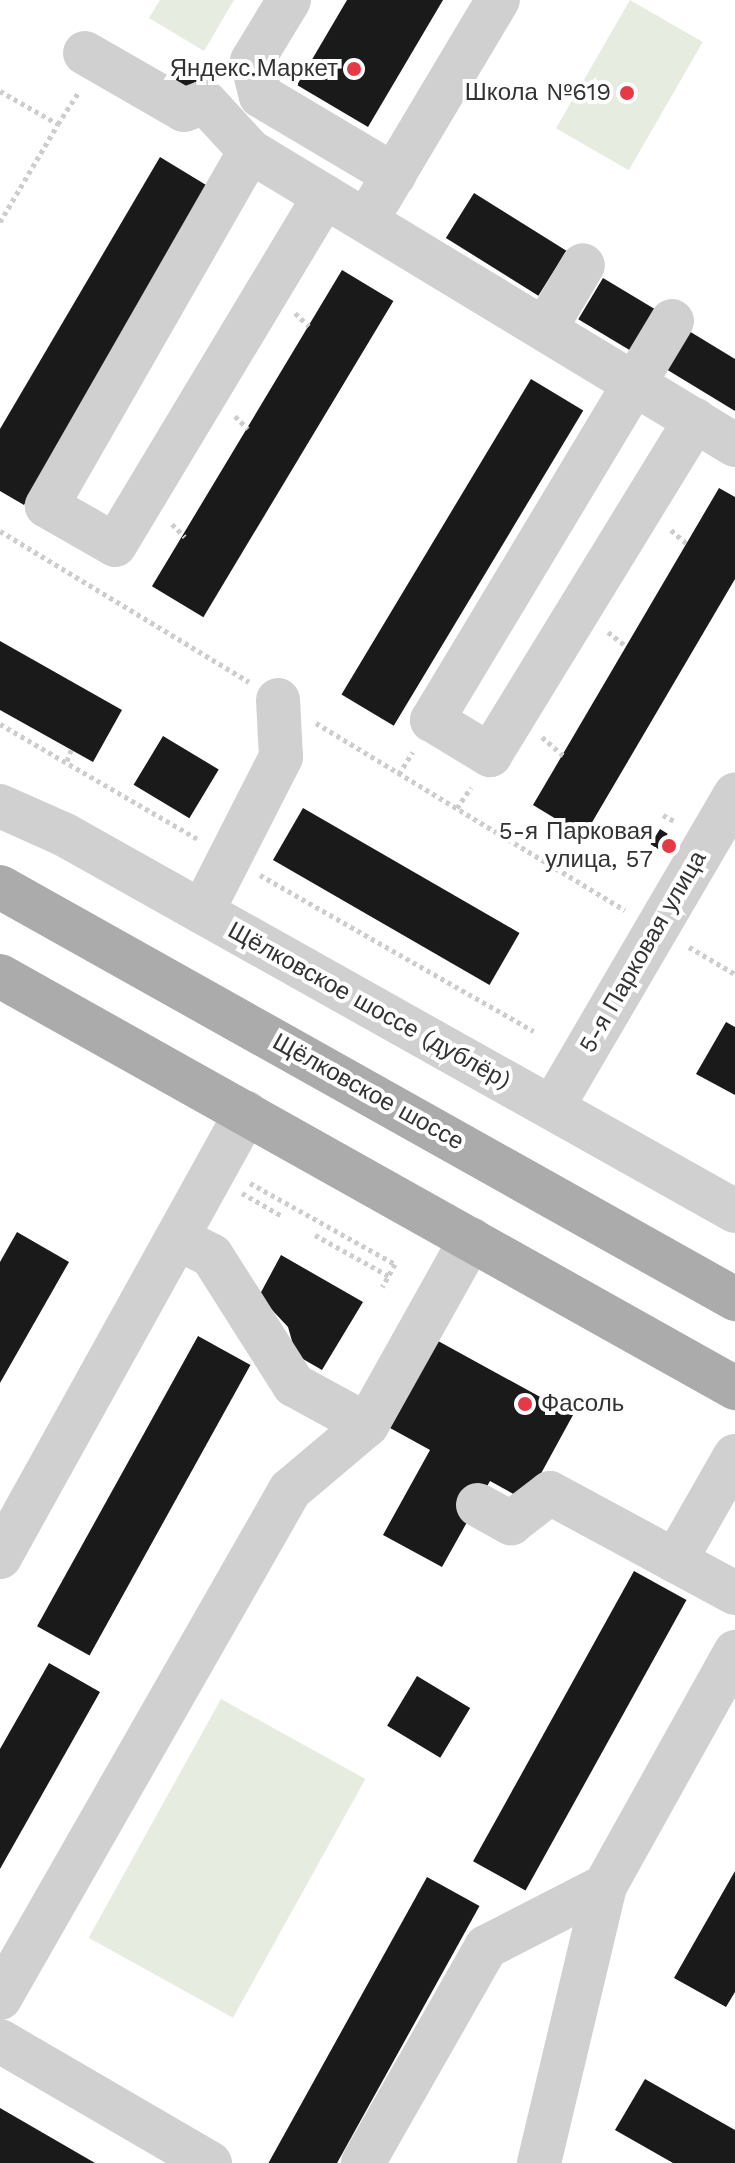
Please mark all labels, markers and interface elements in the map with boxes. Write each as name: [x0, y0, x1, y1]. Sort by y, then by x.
place label: Яндекс.Маркет: [170, 55, 338, 83]
marker: Яндекс.Маркет: [345, 60, 363, 78]
place label: Школа №619: [465, 79, 611, 107]
marker: Школа №619: [618, 84, 636, 102]
place label: 5-я Парковая улица, 57: [499, 818, 653, 874]
marker: 5-я Парковая улица, 57: [660, 837, 678, 855]
street label: 5-я Парковая улица: [573, 846, 713, 1058]
street label: Щёлковское шоссе (дублёр): [223, 916, 515, 1096]
street label: Щёлковское шоссе: [267, 1028, 469, 1156]
place label: Фасоль: [541, 1390, 624, 1418]
marker: Фасоль: [516, 1395, 534, 1413]

